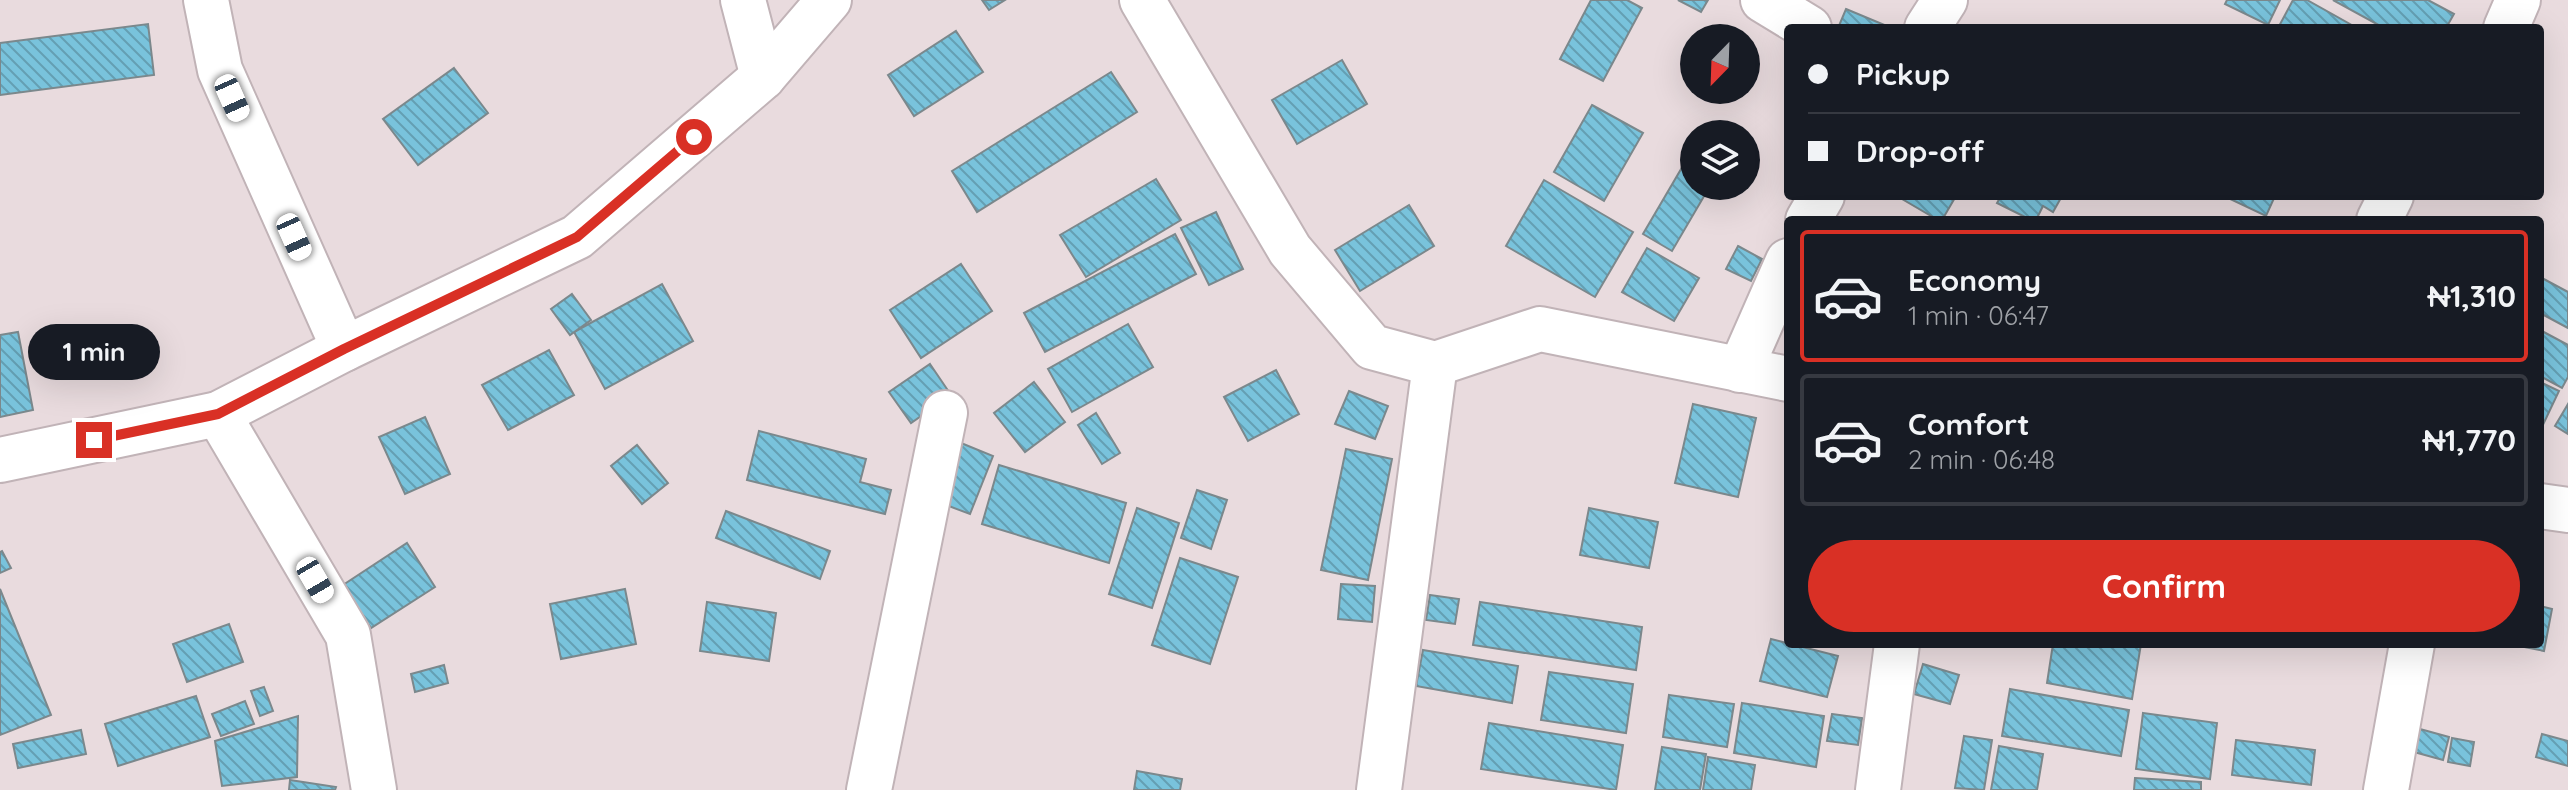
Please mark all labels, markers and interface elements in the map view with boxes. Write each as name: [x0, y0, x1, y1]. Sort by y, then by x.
north arrow: [1680, 24, 1760, 104]
map controls: [1680, 24, 1760, 200]
text: Pickup: [1856, 55, 1950, 93]
car: [211, 71, 253, 125]
route start: [676, 119, 712, 155]
button: layers: [1680, 120, 1760, 200]
text: Drop-off: [1856, 132, 1984, 170]
car: [273, 210, 315, 264]
icon: car: [1812, 260, 1884, 332]
text: Economy: [1908, 261, 2041, 299]
text: ₦1,310: [2428, 277, 2516, 315]
text: 1 min · 06:47: [1908, 299, 2049, 332]
callout: 1 min: [28, 324, 160, 380]
text: 1 min: [63, 335, 126, 368]
icon: car: [1812, 404, 1884, 476]
text: Comfort: [1908, 405, 2029, 443]
text: ₦1,770: [2423, 421, 2516, 459]
route end: [76, 422, 112, 458]
text: 2 min · 06:48: [1908, 443, 2055, 476]
button: Confirm: [1808, 540, 2520, 632]
car: [293, 553, 337, 607]

